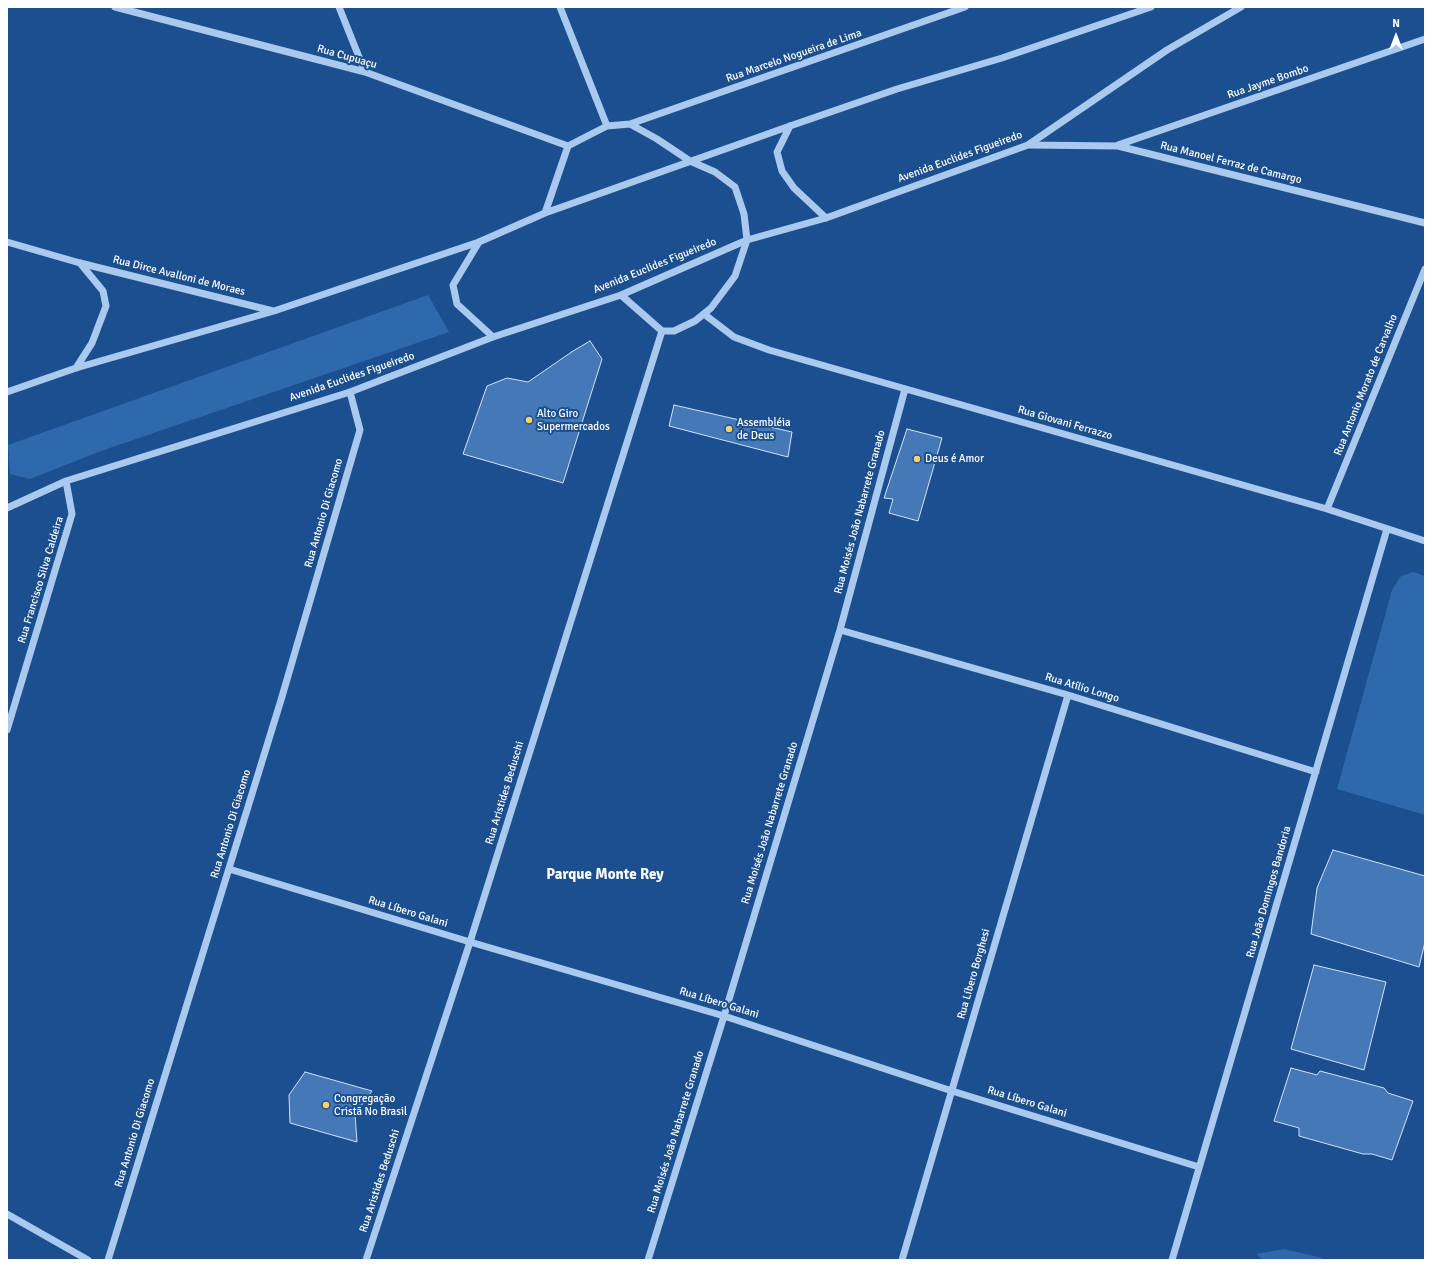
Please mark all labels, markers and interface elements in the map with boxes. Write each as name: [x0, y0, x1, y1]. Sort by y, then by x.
north arrow: [1376, 16, 1416, 56]
text: N: [1392, 17, 1400, 30]
street label: Rua Marcelo Nogueira de Lima: [724, 27, 864, 85]
street label: Rua Cupuaçu: [316, 42, 378, 72]
street label: Rua Jayme Bombo: [1226, 62, 1310, 102]
street label: Avenida Euclides Figueiredo: [896, 128, 1024, 186]
street label: Rua Manoel Ferraz de Camargo: [1159, 139, 1303, 187]
street label: Avenida Euclides Figueiredo: [592, 235, 718, 297]
street label: Rua Dirce Avalloni de Moraes: [111, 253, 247, 299]
street label: Rua Antonio Morato de Carvalho: [1332, 312, 1400, 458]
street label: Avenida Euclides Figueiredo: [288, 349, 416, 405]
street label: Rua Giovani Ferrazzo: [1016, 403, 1114, 443]
place label: Alto Giro Supermercados: [537, 407, 610, 433]
marker: Alto Giro Supermercados: [524, 415, 534, 425]
place label: Assembléia de Deus: [737, 416, 791, 442]
marker: Assembléia de Deus: [724, 424, 734, 434]
street label: Rua Moisés João Nabarrete Granado: [832, 429, 888, 595]
place label: Deus é Amor: [925, 452, 984, 466]
marker: Deus é Amor: [912, 454, 922, 464]
street label: Rua Antonio Di Giacomo: [302, 457, 346, 569]
street label: Rua Francisco Silva Caldeira: [15, 515, 67, 645]
street label: Rua Atílio Longo: [1043, 670, 1121, 706]
street label: Rua Aristides Beduschi: [483, 740, 527, 846]
street label: Rua Moisés João Nabarrete Granado: [739, 740, 801, 906]
street label: Rua Antonio Di Giacomo: [208, 768, 254, 880]
street label: Rua João Domingos Bandoria: [1244, 825, 1294, 959]
district label: Parque Monte Rey: [546, 866, 664, 884]
street label: Rua Líbero Galani: [367, 894, 449, 930]
street label: Rua Líbero Borghesi: [955, 927, 993, 1021]
street label: Rua Líbero Galani: [678, 985, 760, 1021]
street label: Rua Moisés João Nabarrete Granado: [645, 1049, 707, 1215]
street label: Rua Antonio Di Giacomo: [112, 1077, 158, 1189]
street label: Rua Líbero Galani: [986, 1084, 1068, 1120]
place label: Congregação Cristã No Brasil: [334, 1092, 407, 1118]
marker: Congregação Cristã No Brasil: [321, 1100, 331, 1110]
street label: Rua Aristides Beduschi: [357, 1128, 403, 1234]

